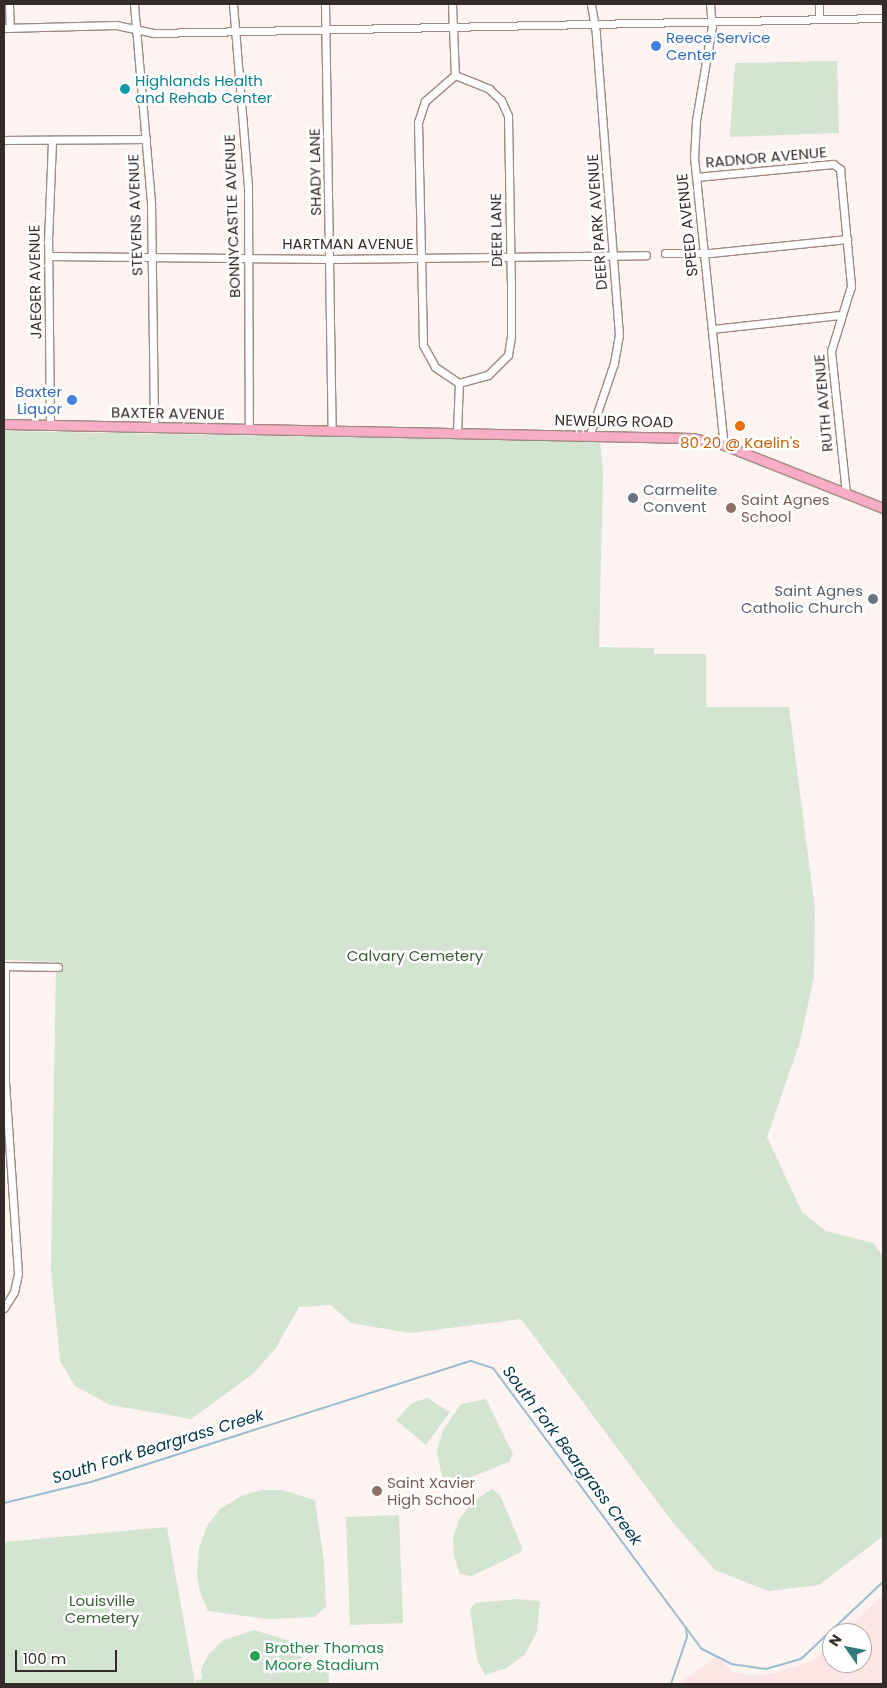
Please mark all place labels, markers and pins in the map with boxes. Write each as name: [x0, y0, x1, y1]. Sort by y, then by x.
place label: Reece Service Center: [666, 28, 770, 63]
marker: Reece Service Center: [650, 40, 662, 52]
place label: Highlands Health and Rehab Center: [135, 71, 272, 106]
marker: Highlands Health and Rehab Center: [119, 83, 131, 95]
place label: Baxter Liquor: [15, 382, 62, 417]
marker: Baxter Liquor: [66, 394, 78, 406]
marker: 80 20 @ Kaelin's: [734, 420, 746, 432]
place label: 80 20 @ Kaelin's: [680, 434, 800, 452]
place label: Carmelite Convent: [643, 480, 717, 515]
place label: Saint Agnes School: [741, 490, 830, 525]
marker: Carmelite Convent: [627, 492, 639, 504]
marker: Saint Agnes School: [725, 502, 737, 514]
place label: Saint Agnes Catholic Church: [741, 581, 863, 616]
marker: Saint Agnes Catholic Church: [867, 593, 879, 605]
place label: Saint Xavier High School: [387, 1473, 475, 1508]
marker: Saint Xavier High School: [371, 1485, 383, 1497]
place label: Brother Thomas Moore Stadium: [265, 1638, 384, 1673]
marker: Brother Thomas Moore Stadium: [249, 1650, 261, 1662]

